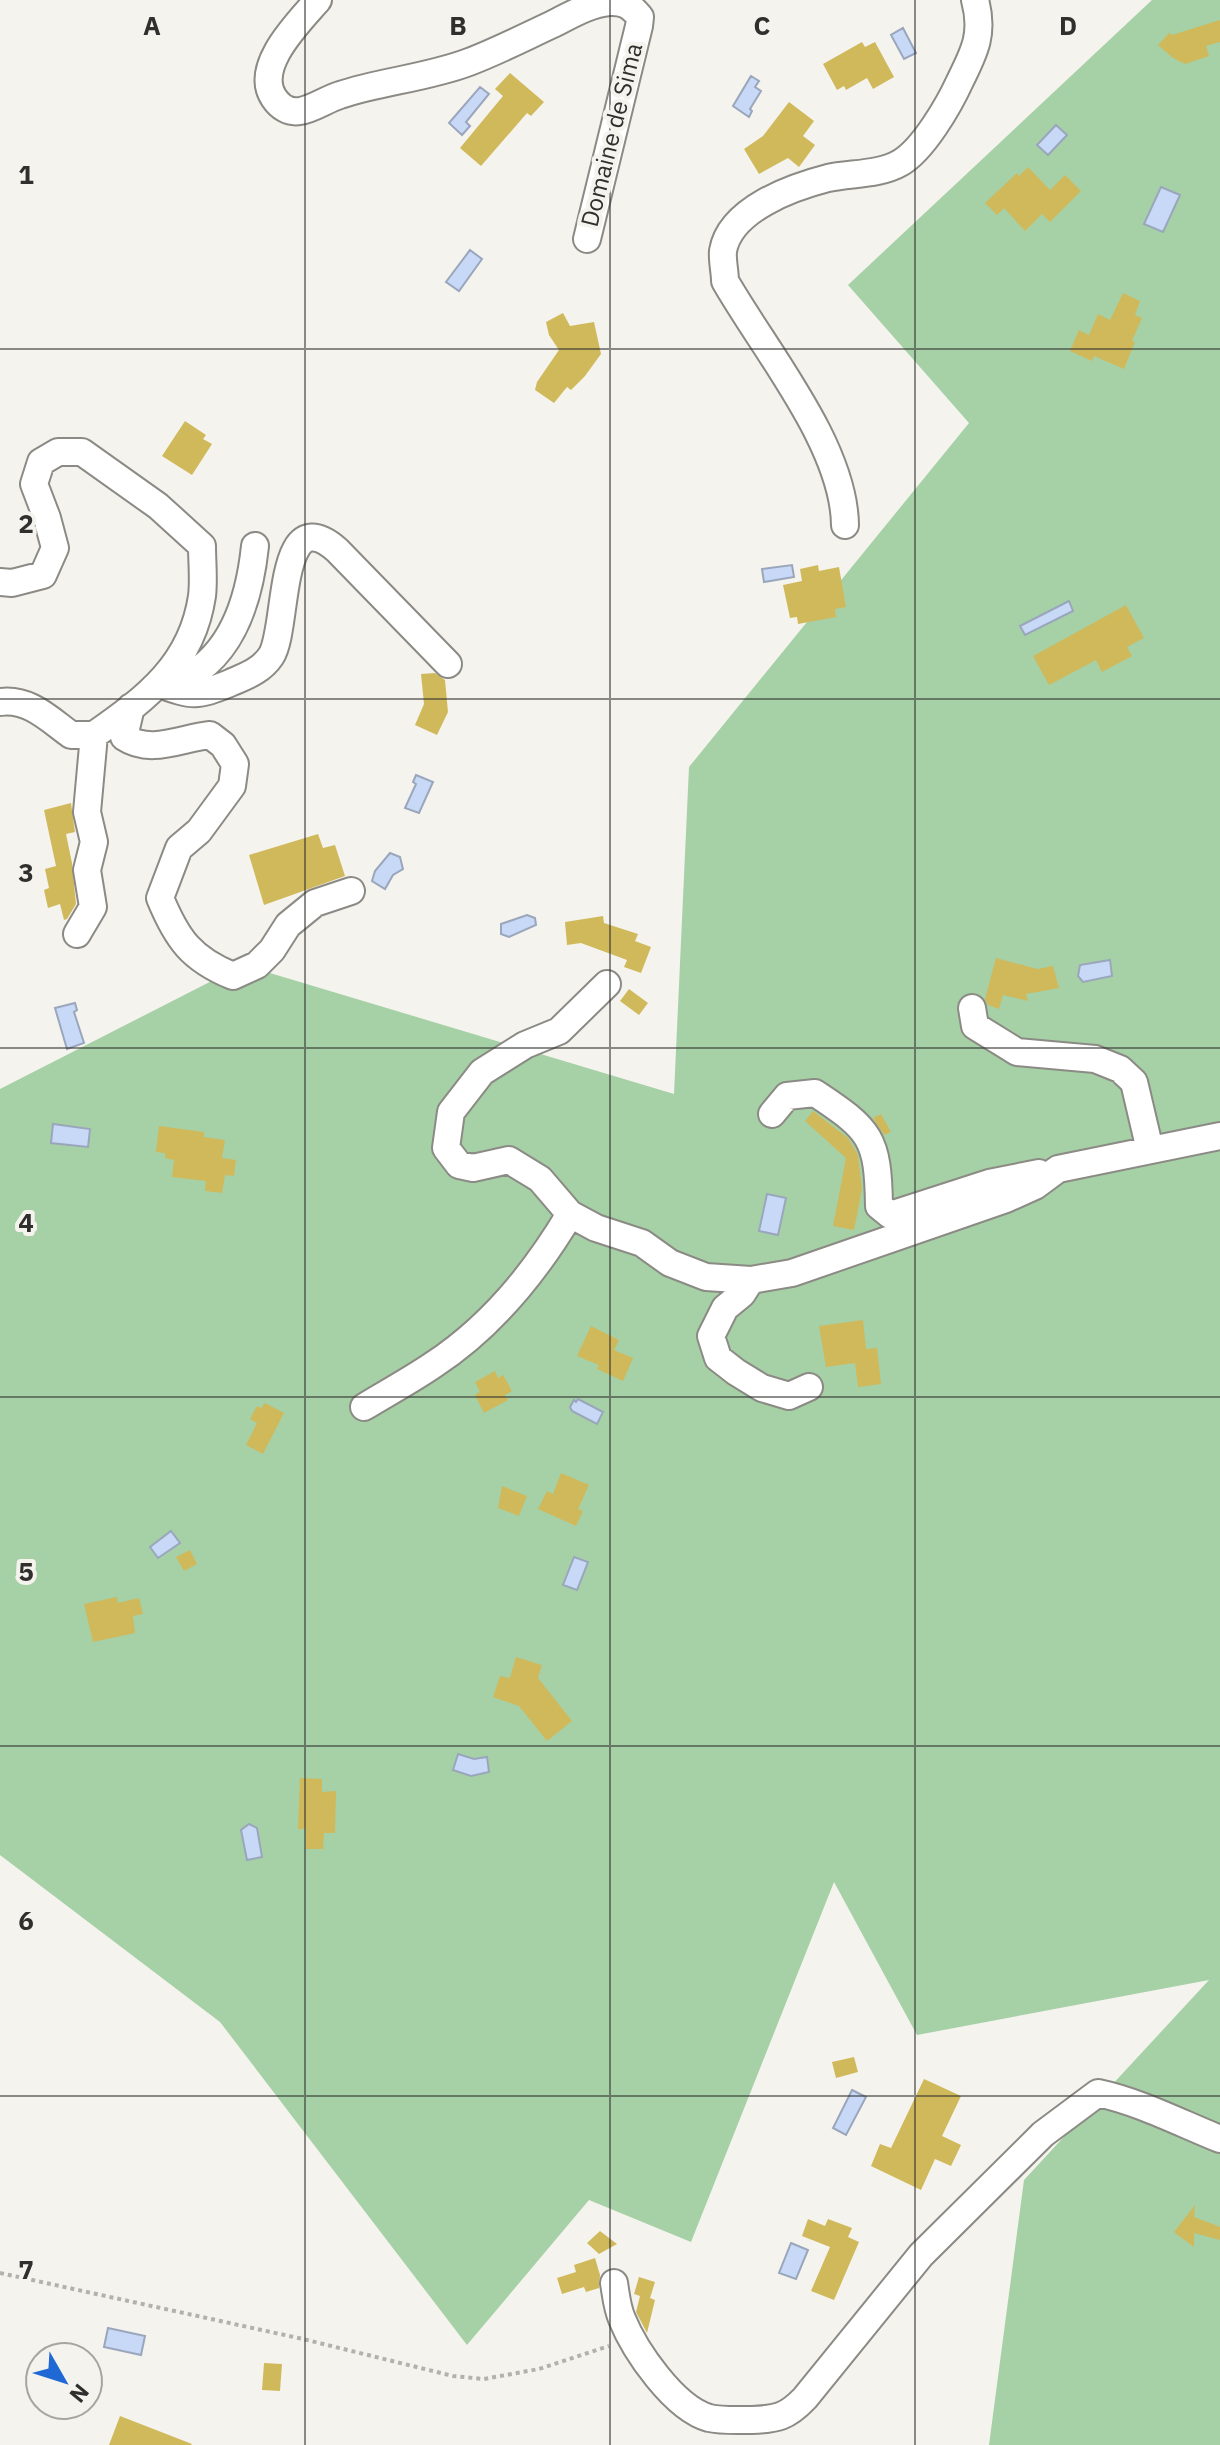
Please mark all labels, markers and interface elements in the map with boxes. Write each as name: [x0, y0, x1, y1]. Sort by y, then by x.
text: A: [143, 8, 161, 42]
text: B: [449, 8, 467, 42]
text: C: [754, 8, 771, 42]
text: D: [1059, 8, 1077, 42]
street label: Domaine de Sima: [573, 39, 649, 230]
text: 1: [18, 157, 34, 191]
text: 2: [18, 506, 34, 540]
text: 3: [18, 855, 34, 889]
text: 4: [18, 1205, 34, 1239]
text: 5: [18, 1554, 34, 1588]
text: 6: [18, 1903, 34, 1937]
text: 7: [18, 2252, 34, 2286]
north arrow: [24, 2341, 104, 2421]
text: N: [64, 2379, 96, 2409]

